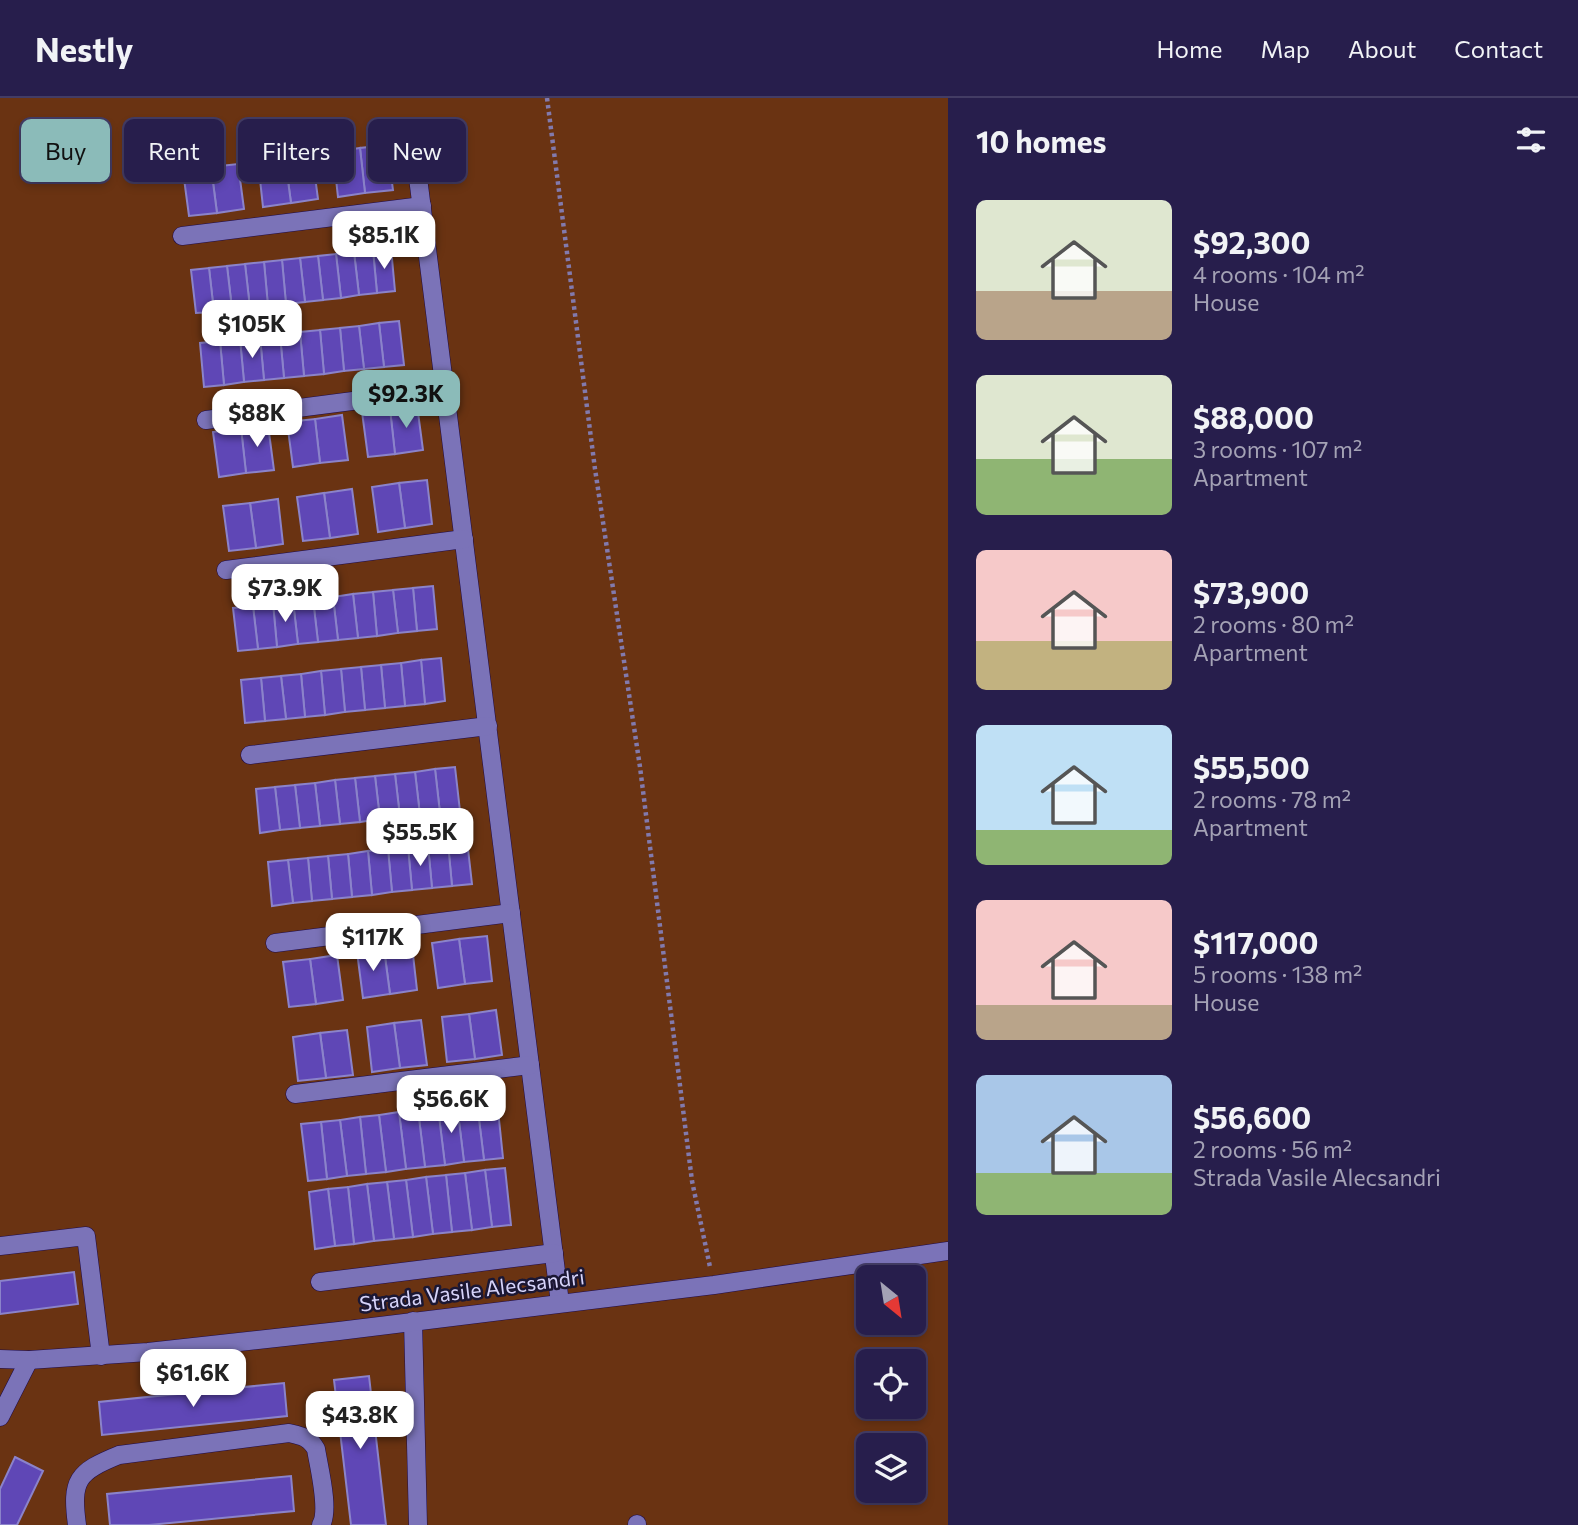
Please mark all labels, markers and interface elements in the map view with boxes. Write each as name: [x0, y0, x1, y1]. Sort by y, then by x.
text: Nestly: [35, 28, 133, 69]
text: Home: [1157, 34, 1223, 63]
text: Map: [1261, 34, 1310, 63]
text: About: [1348, 34, 1416, 63]
text: Contact: [1454, 34, 1543, 63]
chip: Buy: [21, 119, 110, 182]
chip: Rent: [124, 119, 224, 182]
chip: Filters: [238, 119, 354, 182]
chip: New: [368, 119, 466, 182]
icon: filters: [1512, 121, 1550, 159]
text: 10 homes: [976, 122, 1106, 159]
pin: $85.1K: [327, 212, 441, 271]
text: $85.1K: [348, 220, 420, 248]
text: $92,300: [1193, 223, 1310, 260]
icon: home: [1032, 228, 1116, 312]
text: 4 rooms · 104 m²: [1193, 260, 1365, 288]
text: House: [1193, 288, 1259, 316]
pin: $105K: [203, 300, 301, 360]
text: $105K: [218, 309, 286, 337]
pin: $92.3K: [349, 370, 463, 430]
text: $92.3K: [368, 379, 444, 407]
pin: $88K: [216, 390, 298, 449]
text: $88K: [228, 398, 286, 426]
text: $88,000: [1193, 398, 1314, 435]
icon: home: [1032, 403, 1116, 487]
text: 3 rooms · 107 m²: [1193, 435, 1362, 463]
text: Apartment: [1193, 463, 1308, 491]
pin: $73.9K: [228, 564, 342, 624]
text: $73.9K: [248, 573, 322, 601]
text: $73,900: [1193, 573, 1309, 610]
icon: home: [1032, 578, 1116, 662]
text: 2 rooms · 80 m²: [1193, 610, 1354, 638]
text: Apartment: [1193, 638, 1308, 666]
text: $55,500: [1193, 748, 1310, 785]
icon: home: [1032, 753, 1116, 837]
text: 2 rooms · 78 m²: [1193, 785, 1351, 813]
pin: $55.5K: [363, 808, 477, 868]
text: Apartment: [1193, 813, 1308, 841]
text: $55.5K: [382, 817, 458, 845]
pin: $117K: [324, 914, 422, 973]
text: $117K: [342, 922, 404, 950]
text: $117,000: [1193, 923, 1318, 960]
icon: home: [1032, 928, 1116, 1012]
text: 5 rooms · 138 m²: [1193, 960, 1362, 988]
text: House: [1193, 988, 1259, 1016]
pin: $56.6K: [394, 1076, 508, 1135]
text: $56.6K: [413, 1084, 489, 1112]
text: $56,600: [1193, 1098, 1311, 1135]
icon: home: [1032, 1103, 1116, 1187]
text: 2 rooms · 56 m²: [1193, 1135, 1352, 1163]
text: Strada Vasile Alecsandri: [1193, 1163, 1441, 1191]
street label: Strada Vasile Alecsandri: [358, 1263, 586, 1316]
north arrow: [856, 1265, 926, 1335]
map controls: [856, 1265, 926, 1503]
button: locate: [856, 1349, 926, 1419]
pin: $61.6K: [136, 1350, 250, 1409]
text: $61.6K: [156, 1358, 230, 1386]
pin: $43.8K: [303, 1392, 417, 1451]
text: $43.8K: [322, 1400, 398, 1428]
button: layers: [856, 1433, 926, 1503]

